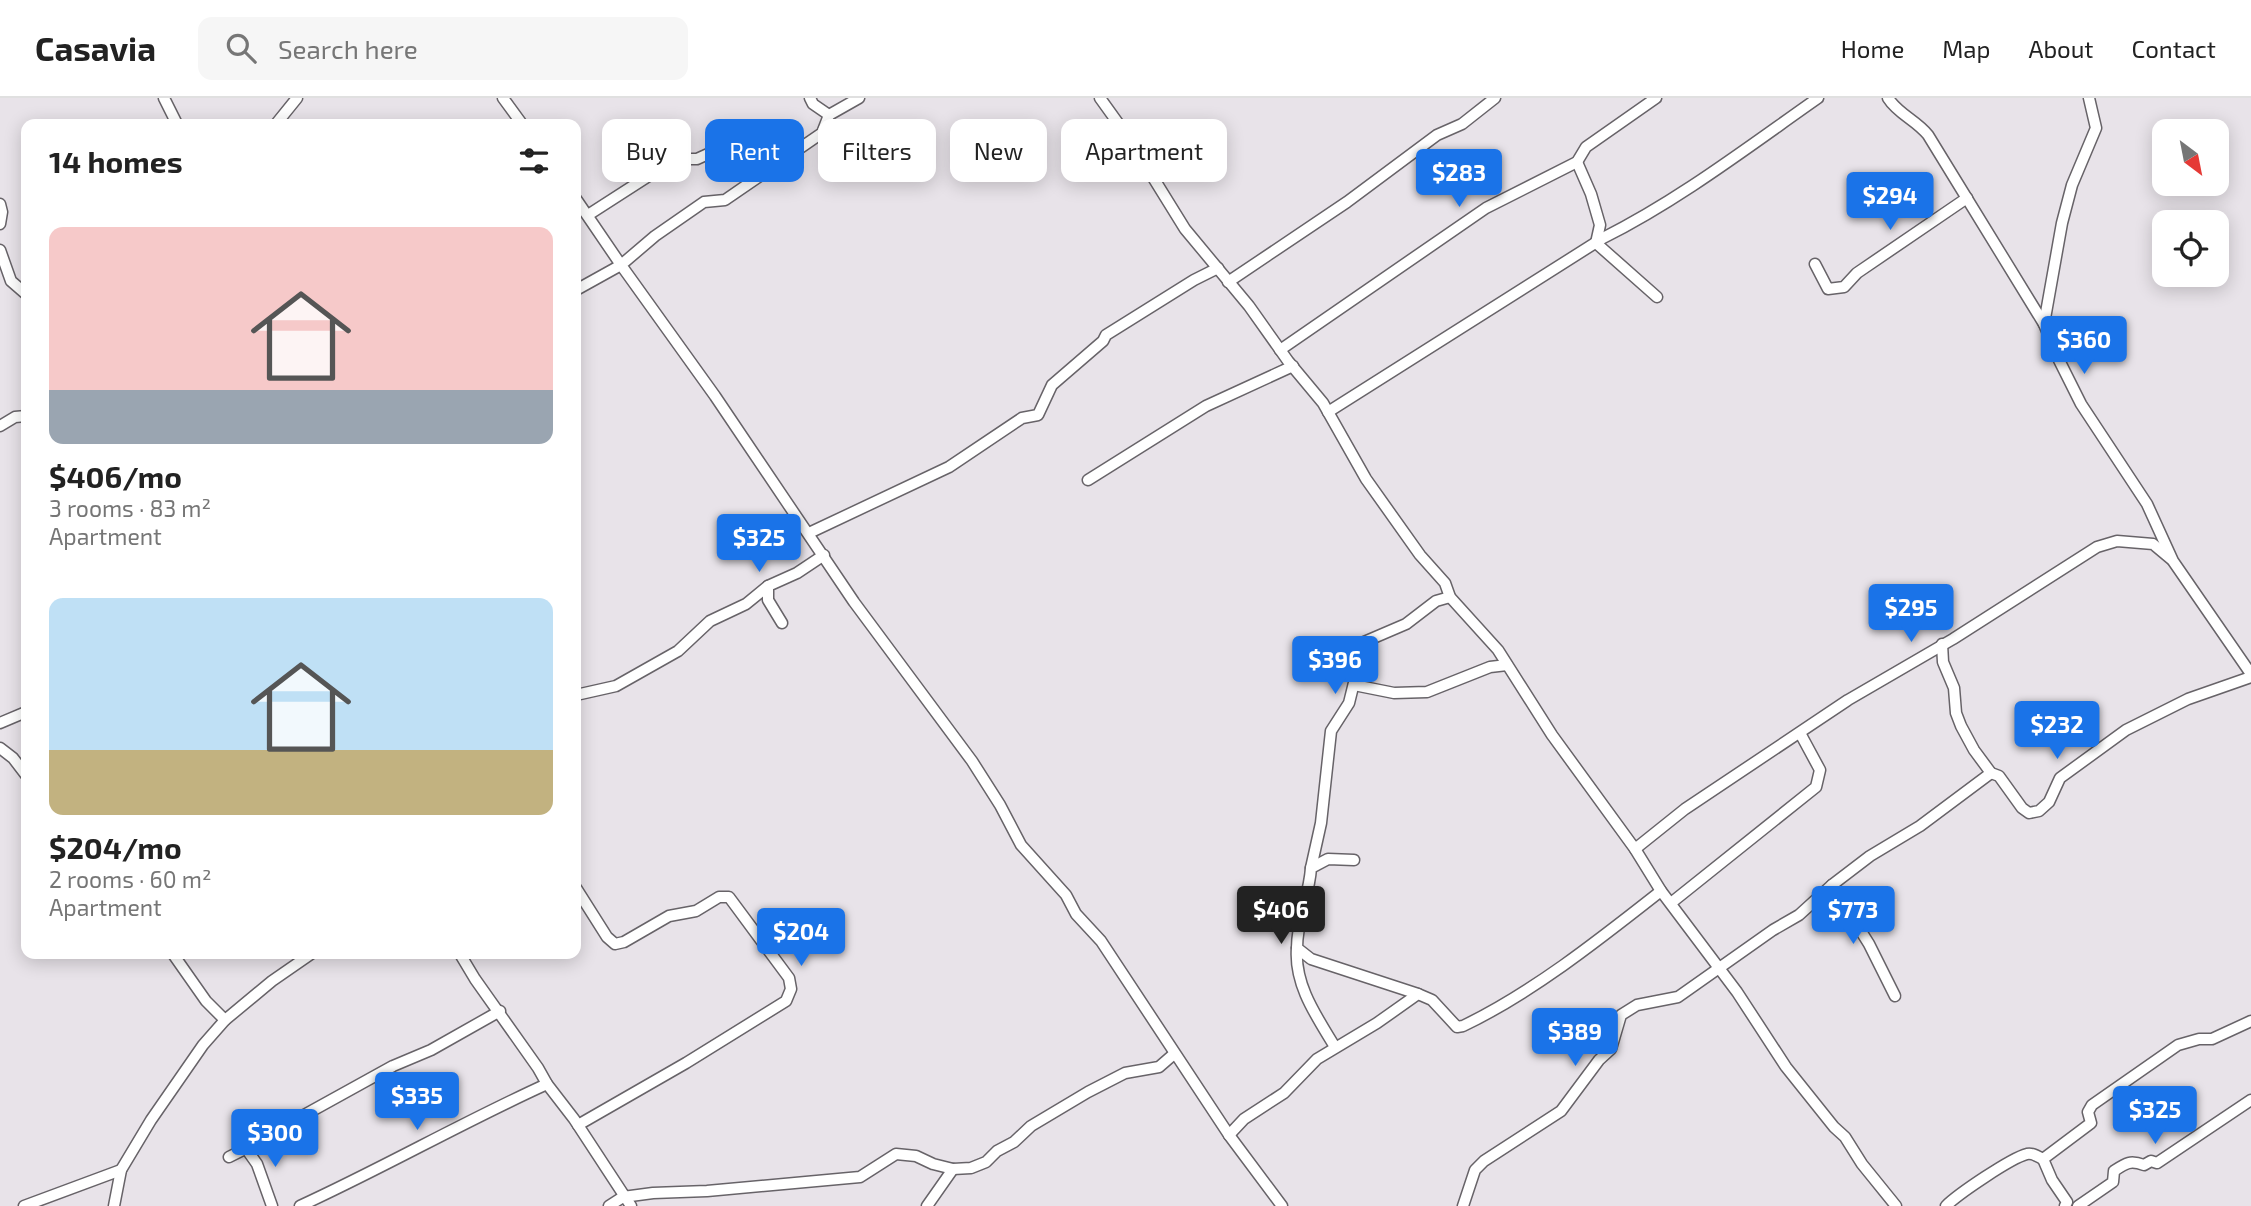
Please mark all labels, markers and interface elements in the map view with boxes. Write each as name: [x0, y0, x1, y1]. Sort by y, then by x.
search box: [198, 17, 688, 80]
text: Casavia: [35, 28, 156, 68]
icon: search: [222, 29, 260, 67]
text: Search here: [278, 33, 418, 64]
text: Home: [1841, 34, 1904, 63]
text: Map: [1942, 34, 1990, 63]
text: About: [2028, 34, 2094, 63]
text: Contact: [2132, 34, 2216, 63]
chip: Buy: [602, 119, 691, 182]
chip: Rent: [705, 119, 804, 182]
chip: Filters: [818, 119, 936, 182]
chip: New: [950, 119, 1047, 182]
chip: Apartment: [1061, 119, 1227, 182]
north arrow: [2152, 119, 2230, 196]
map controls: [2152, 119, 2229, 287]
icon: filters: [515, 142, 553, 180]
text: 14 homes: [49, 143, 183, 179]
pin: $283: [1418, 150, 1500, 209]
text: $283: [1432, 158, 1486, 186]
pin: $294: [1849, 172, 1931, 232]
text: $294: [1863, 181, 1917, 209]
button: locate: [2152, 210, 2229, 287]
icon: home: [238, 273, 364, 399]
pin: $360: [2043, 316, 2125, 376]
text: $360: [2057, 325, 2111, 353]
text: $406/mo: [49, 458, 182, 494]
text: 3 rooms · 83 m²: [49, 494, 211, 522]
pin: $325: [718, 514, 800, 574]
text: Apartment: [49, 522, 162, 550]
text: $325: [733, 523, 785, 551]
pin: $295: [1870, 584, 1952, 644]
text: $295: [1885, 593, 1937, 621]
pin: $396: [1294, 636, 1376, 696]
icon: home: [238, 644, 364, 770]
text: $396: [1308, 645, 1362, 673]
pin: $232: [2016, 702, 2098, 761]
text: $232: [2030, 710, 2084, 738]
text: $204/mo: [49, 829, 182, 865]
text: 2 rooms · 60 m²: [49, 865, 211, 893]
pin: $406: [1240, 886, 1322, 946]
pin: $773: [1812, 886, 1894, 946]
text: Apartment: [49, 893, 162, 921]
text: $406: [1253, 895, 1309, 923]
text: $773: [1828, 895, 1878, 923]
pin: $204: [760, 908, 842, 968]
text: $204: [773, 917, 829, 945]
pin: $389: [1534, 1009, 1616, 1068]
text: $389: [1548, 1017, 1602, 1045]
pin: $335: [376, 1072, 458, 1132]
text: $335: [391, 1081, 443, 1109]
pin: $325: [2114, 1086, 2196, 1146]
text: $325: [2129, 1095, 2181, 1123]
pin: $300: [234, 1110, 316, 1169]
text: $300: [247, 1118, 303, 1146]

